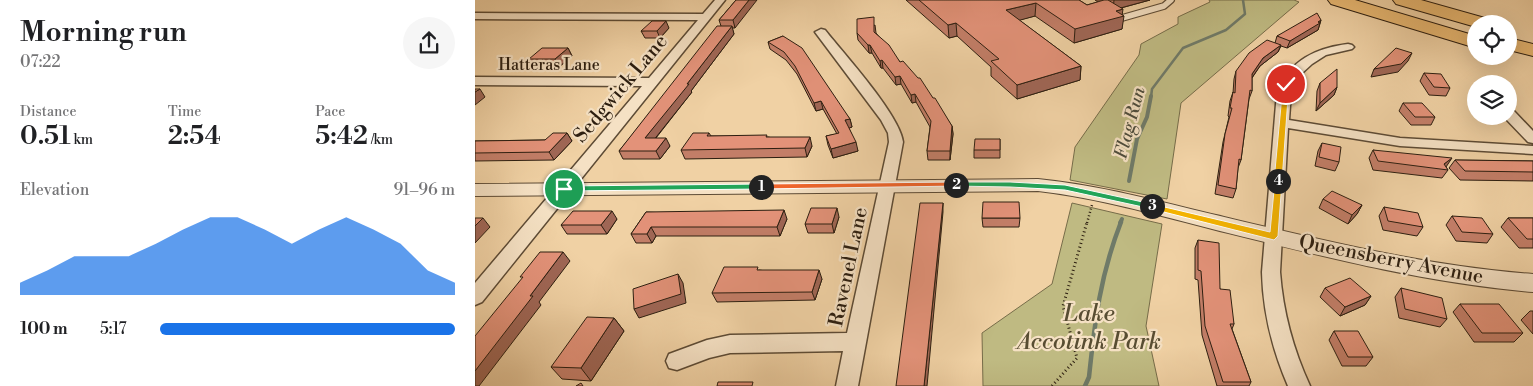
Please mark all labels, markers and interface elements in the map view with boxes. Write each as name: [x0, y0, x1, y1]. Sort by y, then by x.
text: Morning run: [20, 15, 187, 50]
map controls: [1467, 15, 1517, 125]
button: locate: [1467, 15, 1517, 65]
button: share: [403, 17, 455, 69]
street label: Sedgwick Lane: [568, 30, 674, 148]
text: 07:22: [20, 52, 61, 72]
street label: Hatteras Lane: [498, 55, 600, 75]
pin: [1265, 63, 1307, 105]
icon: check: [1272, 70, 1300, 98]
button: layers: [1467, 75, 1517, 125]
water label: Flag Run: [1109, 84, 1151, 161]
text: Distance: [20, 103, 77, 121]
text: Time: [168, 103, 201, 121]
text: Pace: [315, 103, 345, 121]
text: 0.51: [20, 121, 71, 152]
text: 2:54: [168, 121, 221, 152]
text: 5:42: [315, 121, 368, 152]
text: km: [71, 131, 93, 149]
text: /km: [368, 131, 393, 149]
pin: [543, 168, 585, 210]
pin: 4: [1265, 168, 1291, 194]
pin: 2: [943, 172, 969, 198]
text: 4: [1274, 172, 1283, 190]
pin: 1: [749, 174, 773, 200]
icon: arrive: [550, 175, 578, 203]
text: 2: [952, 176, 961, 194]
text: 1: [758, 178, 765, 196]
text: Elevation: [20, 180, 89, 200]
text: 91–96 m: [394, 180, 455, 200]
pin: 3: [1139, 194, 1165, 218]
text: 3: [1148, 197, 1157, 215]
street label: Ravenel Lane: [824, 205, 874, 329]
street label: Queensberry Avenue: [1297, 230, 1485, 290]
park label: Lake Accotink Park: [1014, 299, 1161, 357]
text: 100 m: [20, 319, 68, 339]
text: 5:17: [100, 319, 127, 339]

